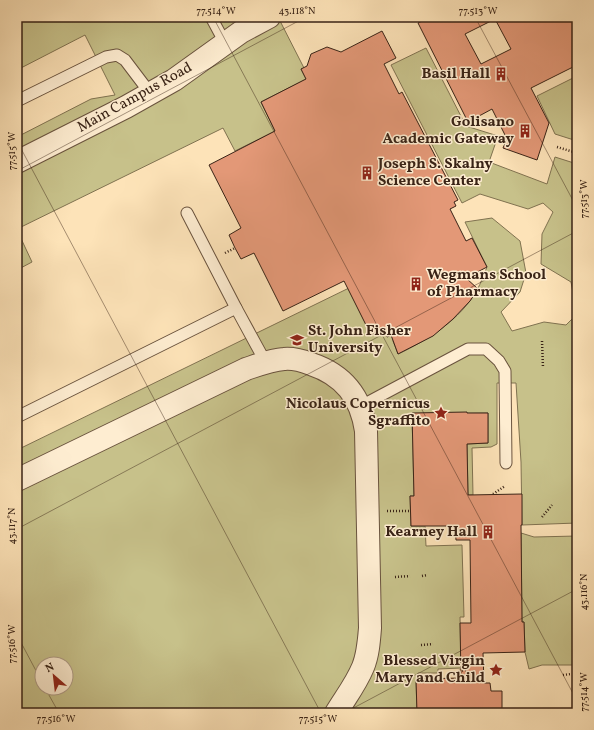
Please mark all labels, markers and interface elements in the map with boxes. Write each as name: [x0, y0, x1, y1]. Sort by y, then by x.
text: 77.514°W: [196, 4, 236, 18]
text: 43.118°N: [278, 4, 316, 18]
text: 77.513°W: [459, 4, 497, 18]
street label: Main Campus Road: [74, 58, 196, 138]
place label: Basil Hall: [422, 64, 490, 85]
building icon: Basil Hall: [493, 66, 509, 82]
place label: Golisano Academic Gateway: [383, 112, 515, 150]
building icon: Golisano Academic Gateway: [517, 123, 533, 139]
text: 77.515°W: [5, 132, 19, 170]
place label: Joseph S. Skalny Science Center: [377, 154, 493, 192]
building icon: Joseph S. Skalny Science Center: [359, 165, 375, 181]
text: 77.513°W: [577, 180, 591, 218]
place label: Wegmans School of Pharmacy: [427, 265, 546, 303]
building icon: Wegmans School of Pharmacy: [408, 276, 424, 292]
place label: St. John Fisher University: [308, 321, 411, 359]
school or university icon: St. John Fisher University: [289, 332, 305, 348]
place label: Nicolaus Copernicus Sgraffito: [286, 394, 430, 432]
place icon: Nicolaus Copernicus Sgraffito: [433, 405, 449, 421]
text: 43.117°N: [5, 507, 19, 544]
place label: Kearney Hall: [385, 522, 477, 543]
building icon: Kearney Hall: [480, 524, 496, 540]
text: 43.116°N: [577, 573, 591, 611]
text: 77.516°W: [5, 625, 19, 663]
place label: Blessed Virgin Mary and Child: [375, 651, 485, 689]
north arrow: [34, 656, 74, 696]
text: N: [43, 660, 57, 677]
place icon: Blessed Virgin Mary and Child: [488, 662, 504, 678]
text: 77.514°W: [577, 672, 591, 712]
text: 77.516°W: [37, 712, 75, 726]
text: 77.515°W: [299, 712, 337, 726]

